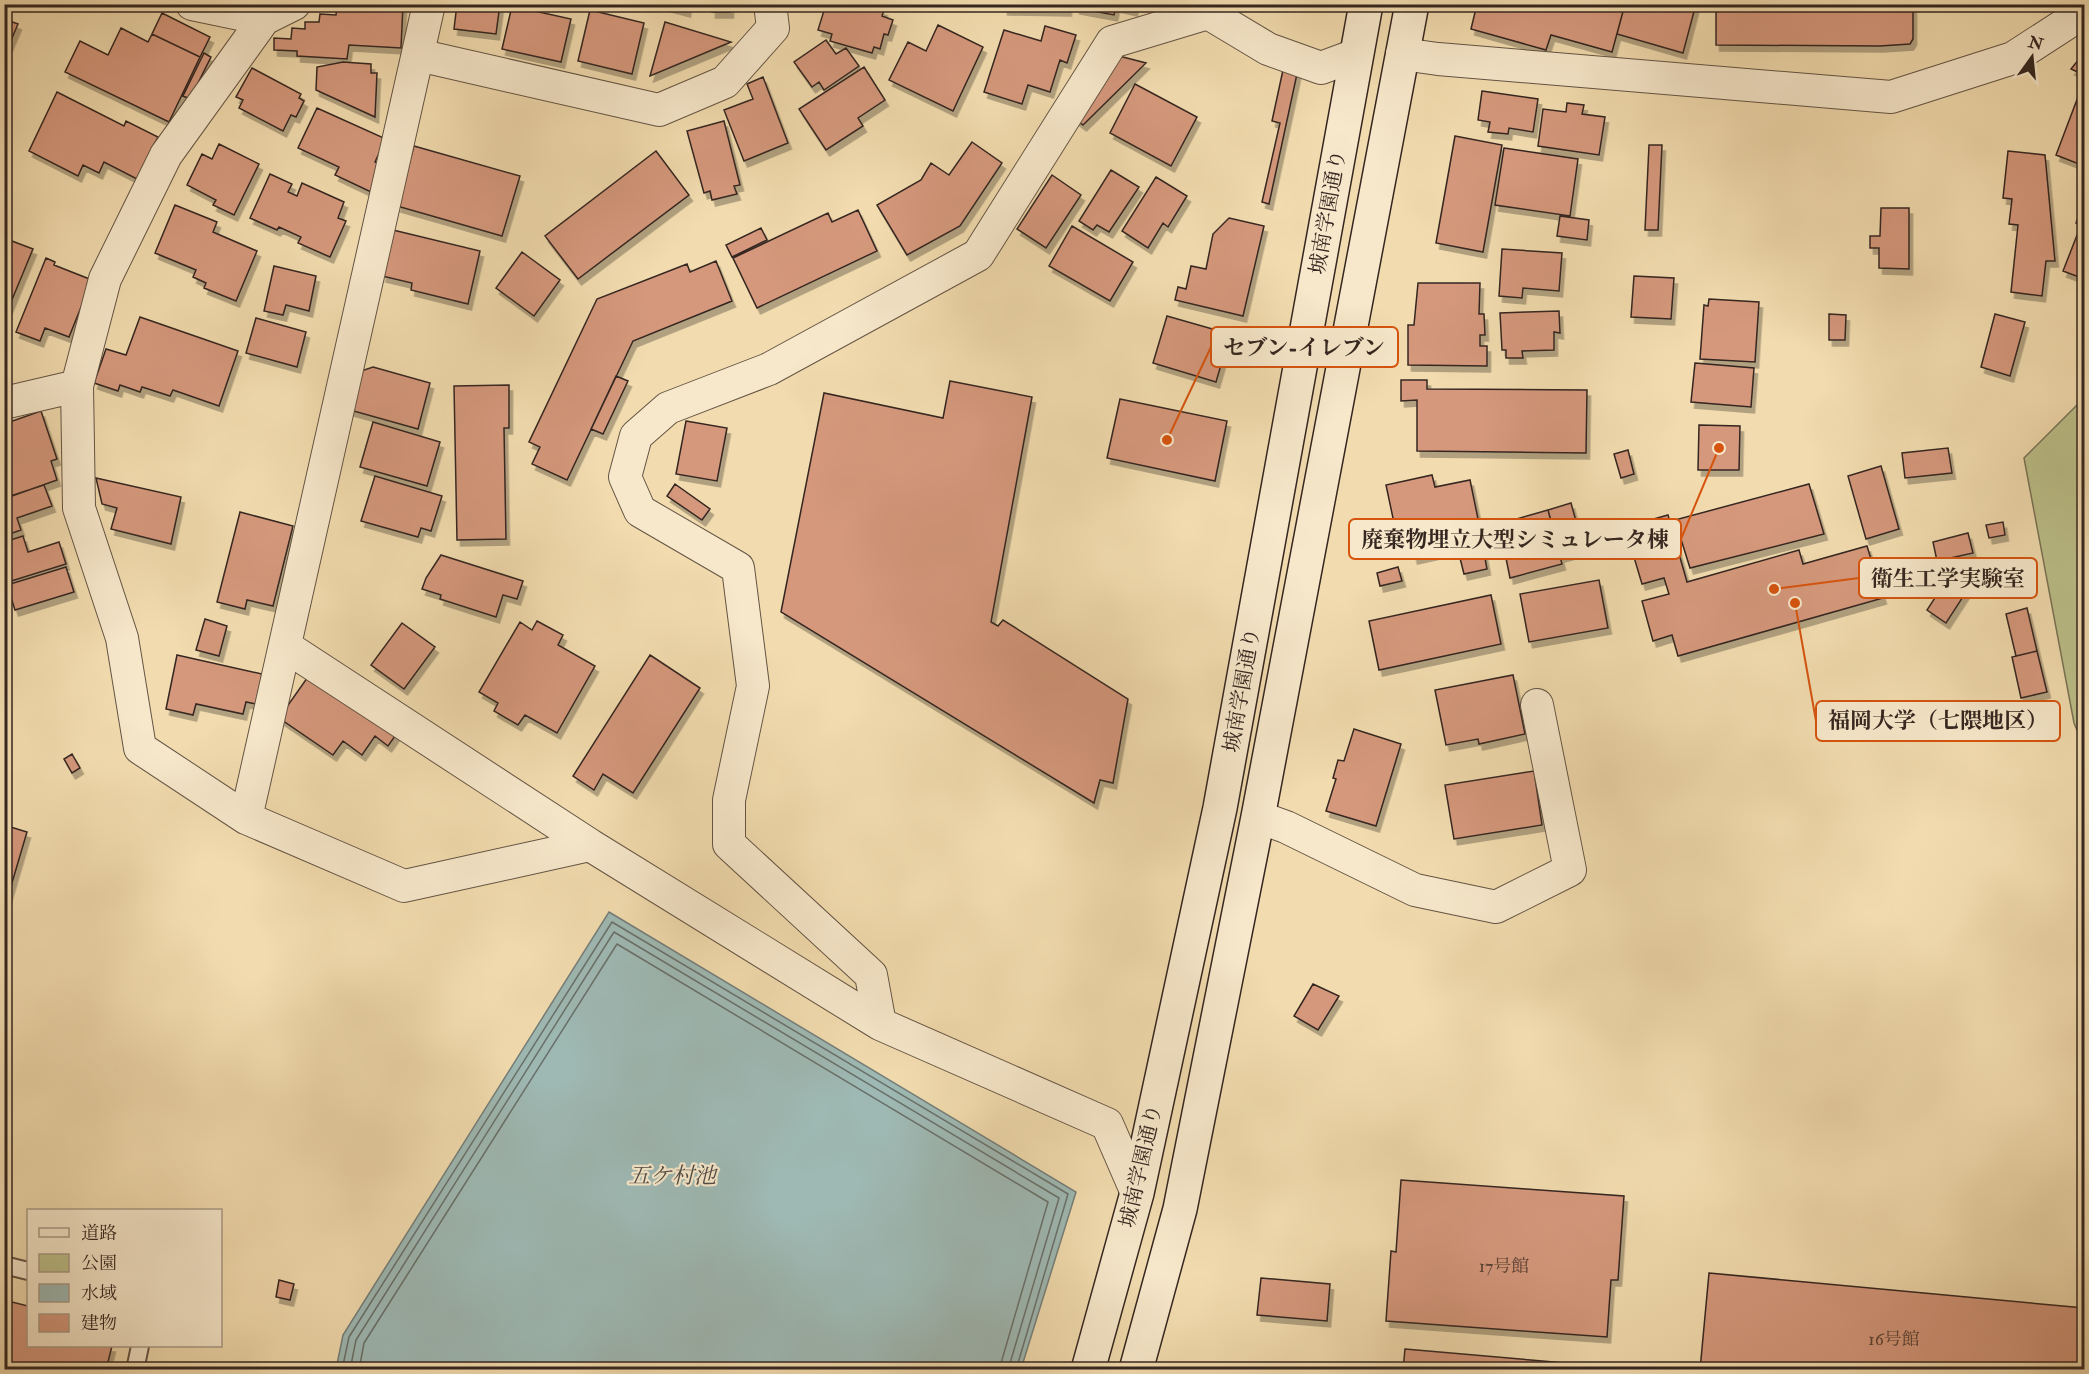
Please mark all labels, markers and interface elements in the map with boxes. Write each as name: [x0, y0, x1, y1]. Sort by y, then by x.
north arrow: [2002, 27, 2062, 87]
text: N: [2025, 32, 2046, 55]
street label: 城南学園通り: [1304, 148, 1352, 276]
callout: セブン-イレブン: [1211, 327, 1398, 367]
text: セブン-イレブン: [1223, 334, 1385, 362]
callout: 廃棄物埋立大型シミュレータ棟: [1349, 519, 1681, 559]
text: 廃棄物埋立大型シミュレータ棟: [1361, 526, 1669, 554]
callout: 衛生工学実験室: [1859, 558, 2037, 598]
text: 衛生工学実験室: [1871, 565, 2025, 593]
street label: 城南学園通り: [1218, 626, 1266, 754]
callout: 福岡大学（七隈地区）: [1816, 701, 2060, 741]
text: 福岡大学（七隈地区）: [1828, 707, 2048, 735]
street label: 城南学園通り: [1114, 1102, 1168, 1230]
water label: 五ケ村池: [628, 1162, 719, 1190]
legend: [27, 1209, 222, 1347]
text: 道路: [81, 1222, 117, 1245]
text: 公園: [81, 1252, 117, 1275]
house number: 17号館: [1479, 1255, 1529, 1278]
text: 水域: [81, 1282, 117, 1305]
text: 建物: [81, 1312, 117, 1335]
house number: 16号館: [1868, 1328, 1920, 1351]

